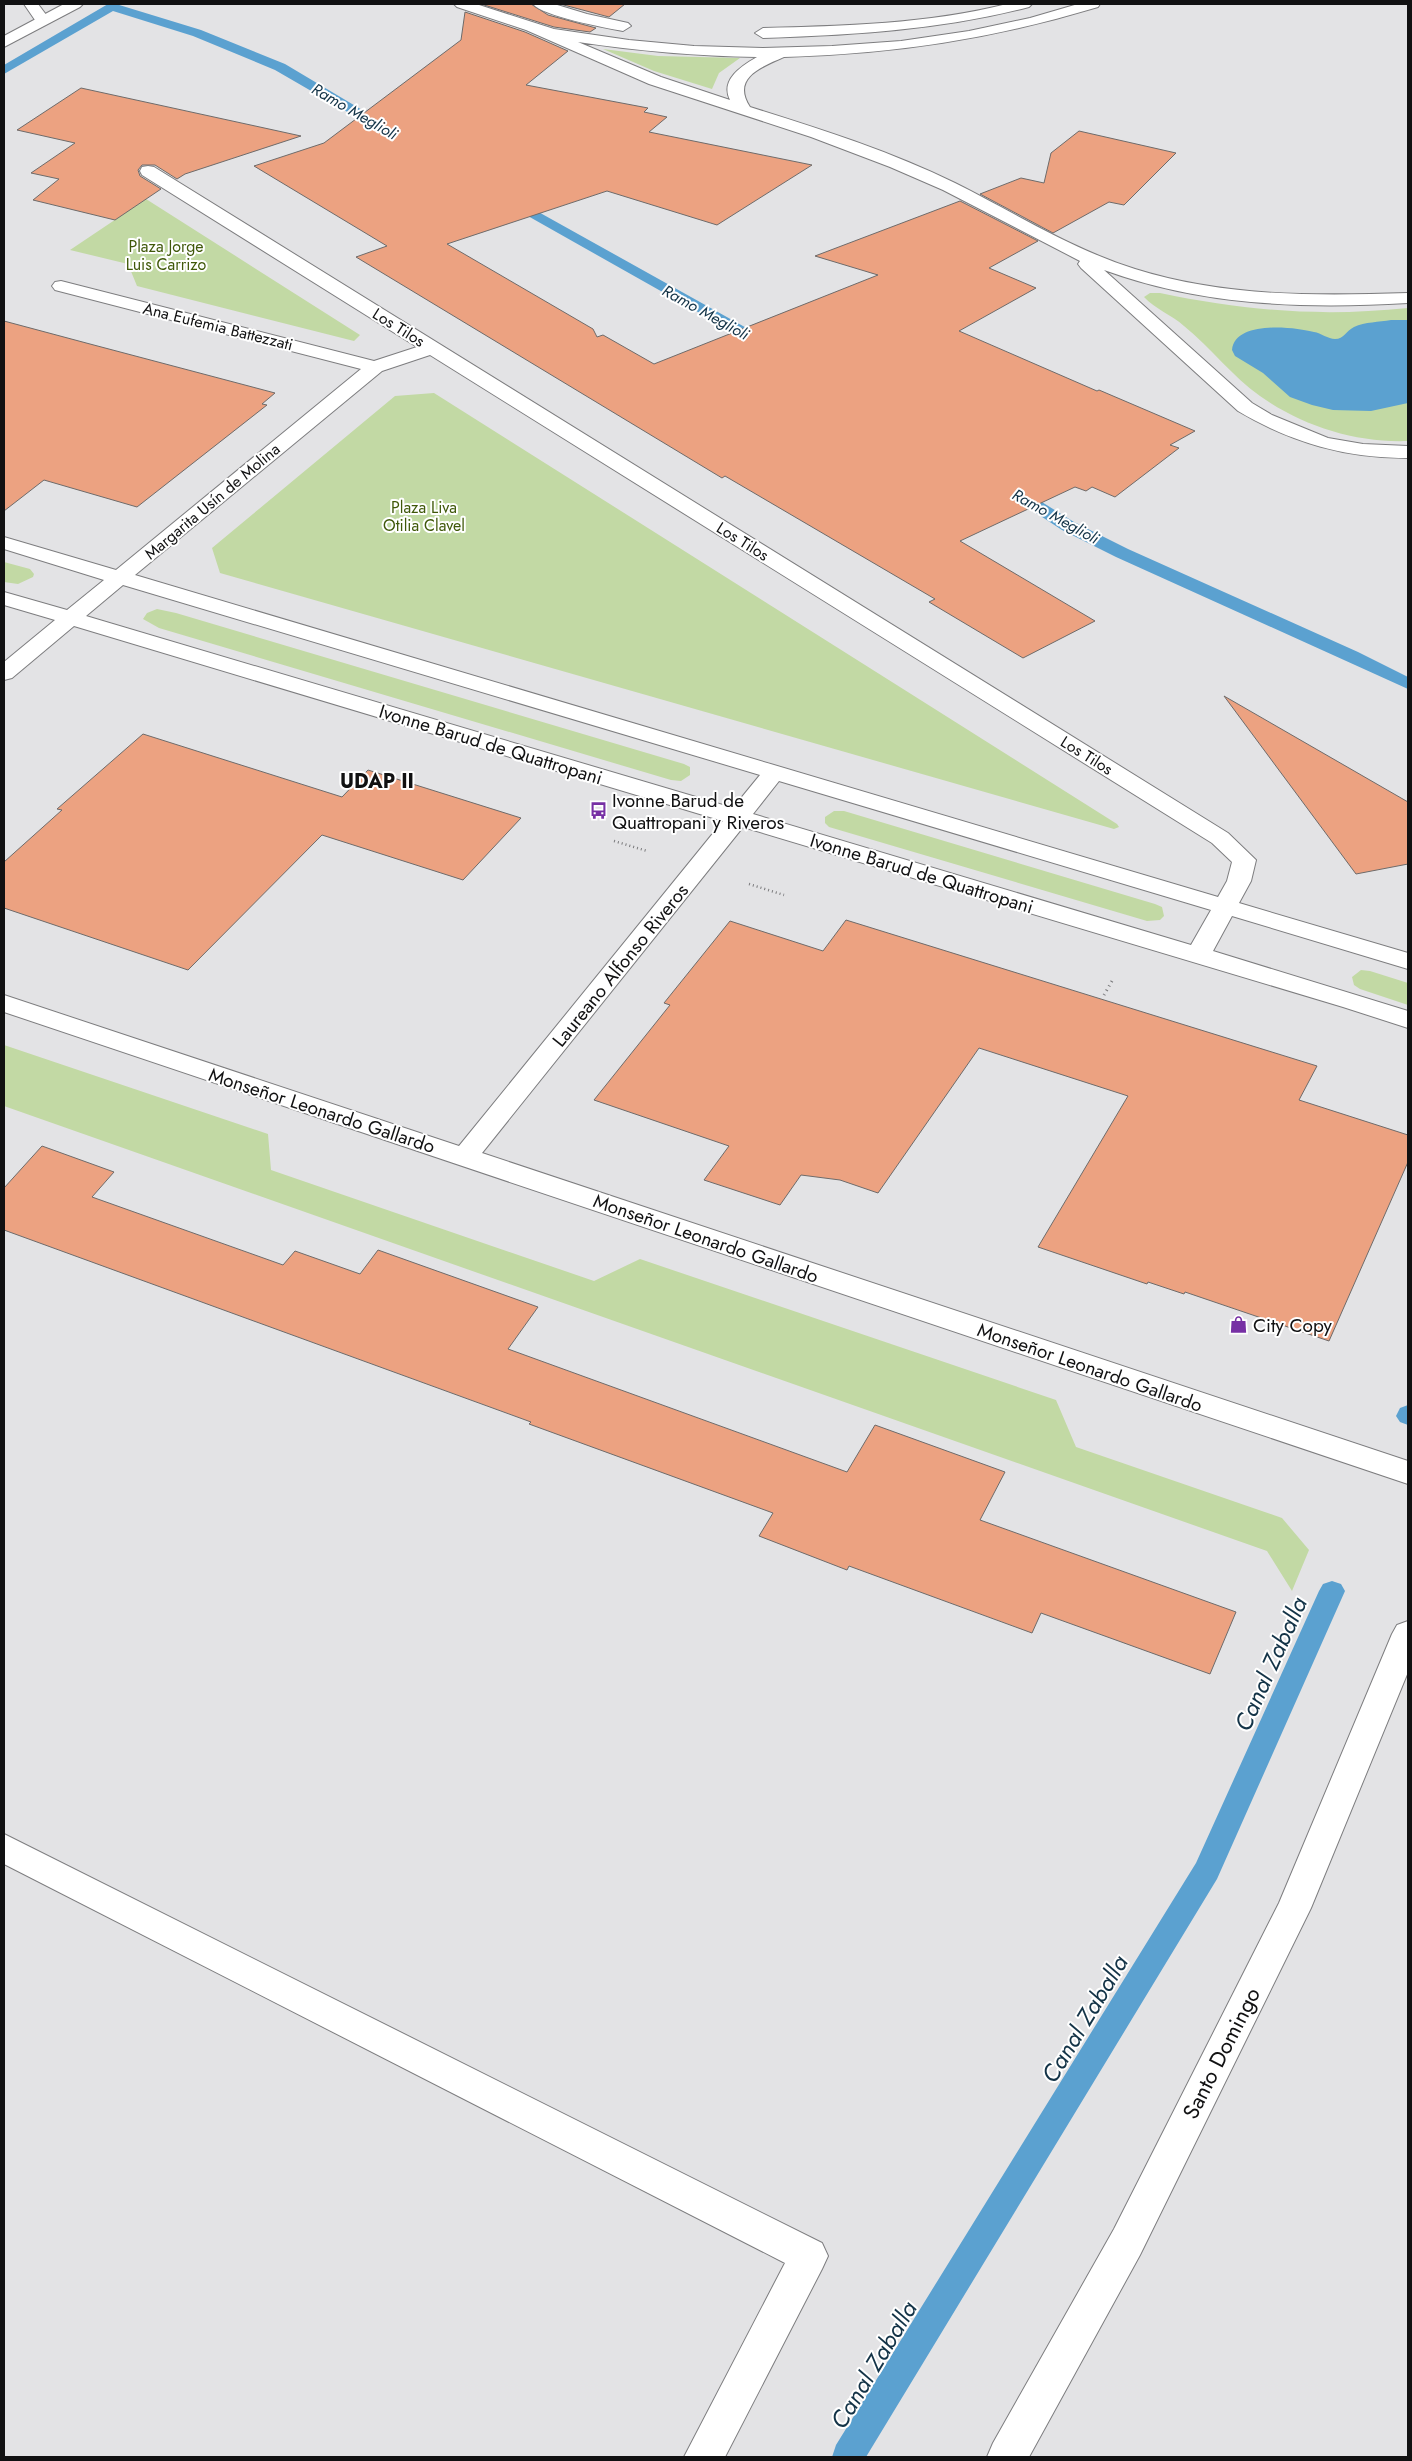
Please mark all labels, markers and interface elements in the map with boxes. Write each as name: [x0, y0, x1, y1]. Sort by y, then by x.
water label: Ramo Meglioli: [307, 77, 403, 146]
park label: Plaza Jorge Luis Carrizo: [126, 235, 206, 276]
water label: Ramo Meglioli: [658, 279, 754, 346]
street label: Ana Eufemia Battezzati: [140, 297, 295, 356]
street label: Los Tilos: [368, 302, 429, 352]
street label: Margarita Usín de Molina: [140, 438, 285, 565]
water label: Ramo Meglioli: [1008, 483, 1104, 550]
park label: Plaza Liva Otilia Clavel: [383, 496, 465, 537]
street label: Los Tilos: [712, 516, 773, 566]
street label: Ivonne Barud de Quattropani: [376, 698, 606, 791]
street label: Los Tilos: [1056, 730, 1117, 780]
district label: UDAP II: [340, 767, 414, 796]
place label: Ivonne Barud de Quattropani y Riveros: [612, 787, 785, 836]
bus stop icon: Ivonne Barud de Quattropani y Riveros: [588, 801, 608, 821]
street label: Ivonne Barud de Quattropani: [807, 827, 1037, 920]
street label: Laureano Alfonso Riveros: [546, 878, 695, 1053]
street label: Monseñor Leonardo Gallardo: [205, 1061, 438, 1160]
street label: Monseñor Leonardo Gallardo: [590, 1187, 822, 1290]
place label: City Copy: [1253, 1312, 1333, 1339]
shop icon: City Copy: [1229, 1315, 1249, 1335]
street label: Monseñor Leonardo Gallardo: [974, 1316, 1206, 1419]
water label: Canal Zaballa: [1225, 1591, 1316, 1737]
water label: Canal Zaballa: [1033, 1948, 1137, 2089]
street label: Santo Domingo: [1174, 1982, 1268, 2124]
water label: Canal Zaballa: [822, 2294, 926, 2435]

